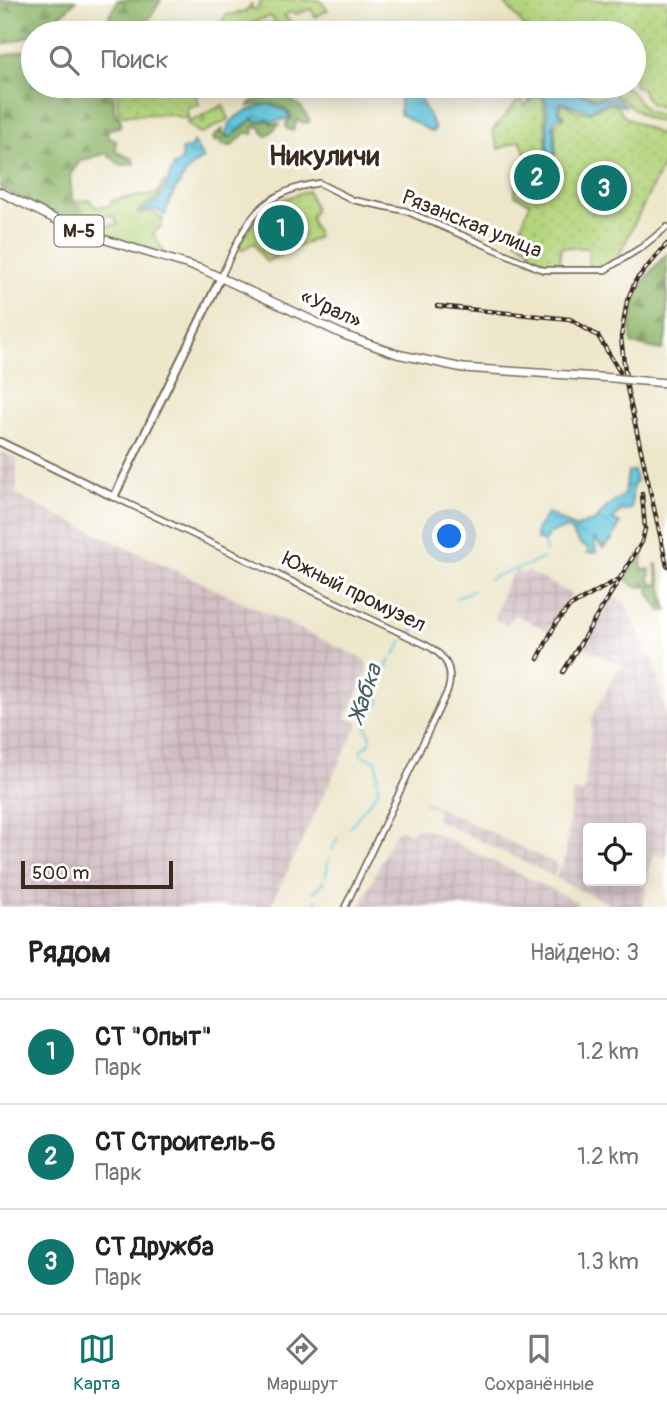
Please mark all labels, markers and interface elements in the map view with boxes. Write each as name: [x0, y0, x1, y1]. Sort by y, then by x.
search box: [21, 21, 646, 98]
icon: search: [45, 41, 83, 79]
text: Поиск: [101, 44, 169, 76]
district label: Никуличи: [269, 139, 380, 174]
pin: 2: [514, 151, 560, 203]
pin: 3: [581, 162, 627, 214]
street label: Рязанская улица: [398, 184, 546, 264]
pin: 1: [258, 202, 304, 254]
road number: М-5: [55, 216, 104, 246]
street label: «Урал»: [296, 283, 366, 335]
your location: [432, 519, 466, 553]
street label: Южный промузел: [278, 546, 430, 638]
water label: Жабка: [341, 659, 389, 729]
map controls: [583, 823, 646, 886]
button: locate: [583, 823, 646, 886]
scale bar: [21, 858, 173, 890]
text: 500 m: [32, 861, 89, 885]
text: Рядом: [28, 934, 111, 971]
text: Найдено: 3: [530, 938, 639, 967]
text: СТ "Опыт": [95, 1021, 212, 1053]
text: 1: [47, 1037, 56, 1066]
text: 1.2 km: [577, 1037, 639, 1066]
text: Парк: [95, 1053, 142, 1082]
text: СТ Строитель-6: [95, 1126, 276, 1158]
text: 2: [45, 1142, 57, 1171]
text: 1.2 km: [577, 1142, 639, 1171]
text: Парк: [95, 1158, 142, 1187]
text: СТ Дружба: [95, 1231, 214, 1263]
text: 3: [45, 1247, 57, 1276]
text: 1.3 km: [577, 1247, 639, 1276]
text: Парк: [95, 1263, 142, 1292]
tab: Карта: [73, 1330, 120, 1396]
tab: Маршрут: [266, 1330, 338, 1396]
tab: Сохранённые: [484, 1330, 594, 1396]

